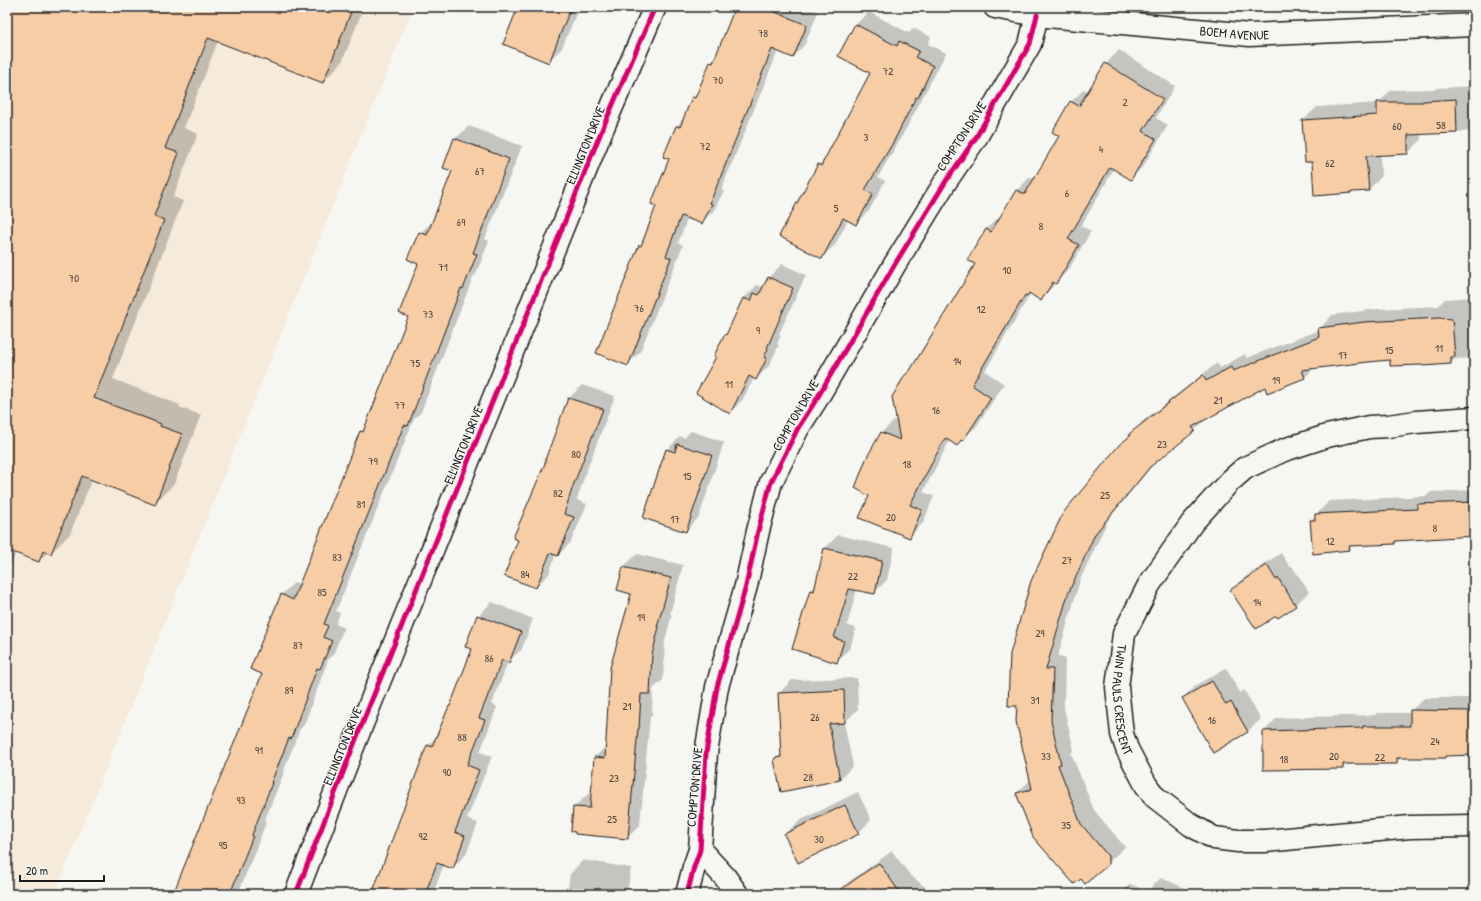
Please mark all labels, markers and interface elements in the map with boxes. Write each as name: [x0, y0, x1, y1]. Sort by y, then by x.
street label: BOEM AVENUE: [1199, 21, 1270, 44]
house number: 78: [758, 26, 768, 40]
house number: 72: [883, 64, 893, 78]
house number: 70: [713, 73, 723, 87]
house number: 2: [1122, 95, 1128, 109]
street label: COMPTON DRIVE: [932, 97, 990, 174]
street label: ELLINGTON DRIVE: [561, 103, 609, 187]
house number: 58: [1436, 118, 1446, 132]
house number: 60: [1392, 119, 1402, 133]
house number: 3: [864, 130, 869, 144]
house number: 72: [700, 139, 710, 153]
house number: 4: [1099, 142, 1103, 156]
house number: 62: [1325, 156, 1335, 170]
house number: 67: [475, 164, 485, 178]
house number: 6: [1065, 186, 1070, 200]
house number: 5: [834, 201, 839, 215]
house number: 69: [457, 215, 465, 229]
house number: 8: [1039, 219, 1044, 233]
house number: 71: [438, 260, 448, 274]
house number: 10: [1003, 263, 1012, 277]
house number: 70: [69, 271, 79, 285]
house number: 76: [634, 301, 645, 315]
house number: 12: [976, 302, 986, 316]
house number: 73: [423, 307, 433, 321]
house number: 9: [756, 323, 760, 337]
house number: 11: [1435, 341, 1443, 355]
house number: 15: [1385, 343, 1394, 357]
house number: 17: [1338, 348, 1348, 362]
house number: 14: [953, 354, 961, 368]
house number: 75: [410, 356, 420, 370]
house number: 19: [1272, 373, 1280, 387]
street label: COMPTON DRIVE: [767, 376, 823, 454]
house number: 11: [725, 377, 733, 391]
house number: 21: [1213, 393, 1223, 407]
house number: 77: [395, 398, 405, 412]
street label: ELLINGTON DRIVE: [439, 403, 487, 487]
house number: 16: [932, 403, 941, 417]
house number: 23: [1157, 437, 1167, 451]
house number: 80: [571, 447, 581, 461]
house number: 79: [368, 454, 378, 468]
house number: 18: [903, 457, 912, 471]
house number: 15: [683, 469, 692, 483]
house number: 82: [553, 486, 563, 500]
house number: 25: [1100, 488, 1110, 502]
house number: 81: [357, 497, 365, 511]
house number: 20: [886, 510, 896, 524]
house number: 17: [670, 512, 680, 526]
house number: 8: [1433, 521, 1438, 535]
house number: 12: [1325, 534, 1335, 548]
house number: 83: [332, 550, 342, 564]
house number: 27: [1062, 553, 1072, 567]
house number: 84: [521, 567, 529, 581]
house number: 22: [848, 569, 858, 583]
house number: 85: [317, 585, 327, 599]
house number: 14: [1253, 595, 1261, 609]
house number: 19: [637, 610, 645, 624]
house number: 29: [1035, 626, 1045, 640]
house number: 87: [293, 638, 303, 652]
street label: TWIN PAULS CRESCENT: [1108, 644, 1138, 759]
house number: 86: [484, 651, 494, 665]
house number: 89: [285, 683, 293, 697]
house number: 31: [1031, 693, 1039, 707]
house number: 21: [622, 699, 632, 713]
street label: ELLINGTON DRIVE: [318, 704, 366, 788]
house number: 26: [810, 710, 820, 724]
house number: 16: [1208, 713, 1217, 727]
house number: 88: [457, 730, 467, 744]
house number: 24: [1430, 734, 1440, 748]
house number: 91: [255, 743, 263, 757]
street label: COMPTON DRIVE: [682, 746, 706, 828]
house number: 33: [1041, 749, 1051, 763]
house number: 20: [1329, 749, 1339, 763]
house number: 22: [1375, 750, 1385, 764]
house number: 18: [1280, 752, 1289, 766]
house number: 90: [443, 765, 452, 779]
house number: 28: [803, 770, 813, 784]
house number: 23: [609, 771, 619, 785]
house number: 93: [237, 793, 246, 807]
house number: 25: [607, 812, 617, 826]
house number: 35: [1061, 818, 1071, 832]
house number: 92: [418, 829, 428, 843]
house number: 30: [814, 832, 824, 846]
house number: 95: [219, 838, 228, 852]
scale bar: [20, 857, 104, 883]
text: 20 m: [26, 862, 48, 879]

